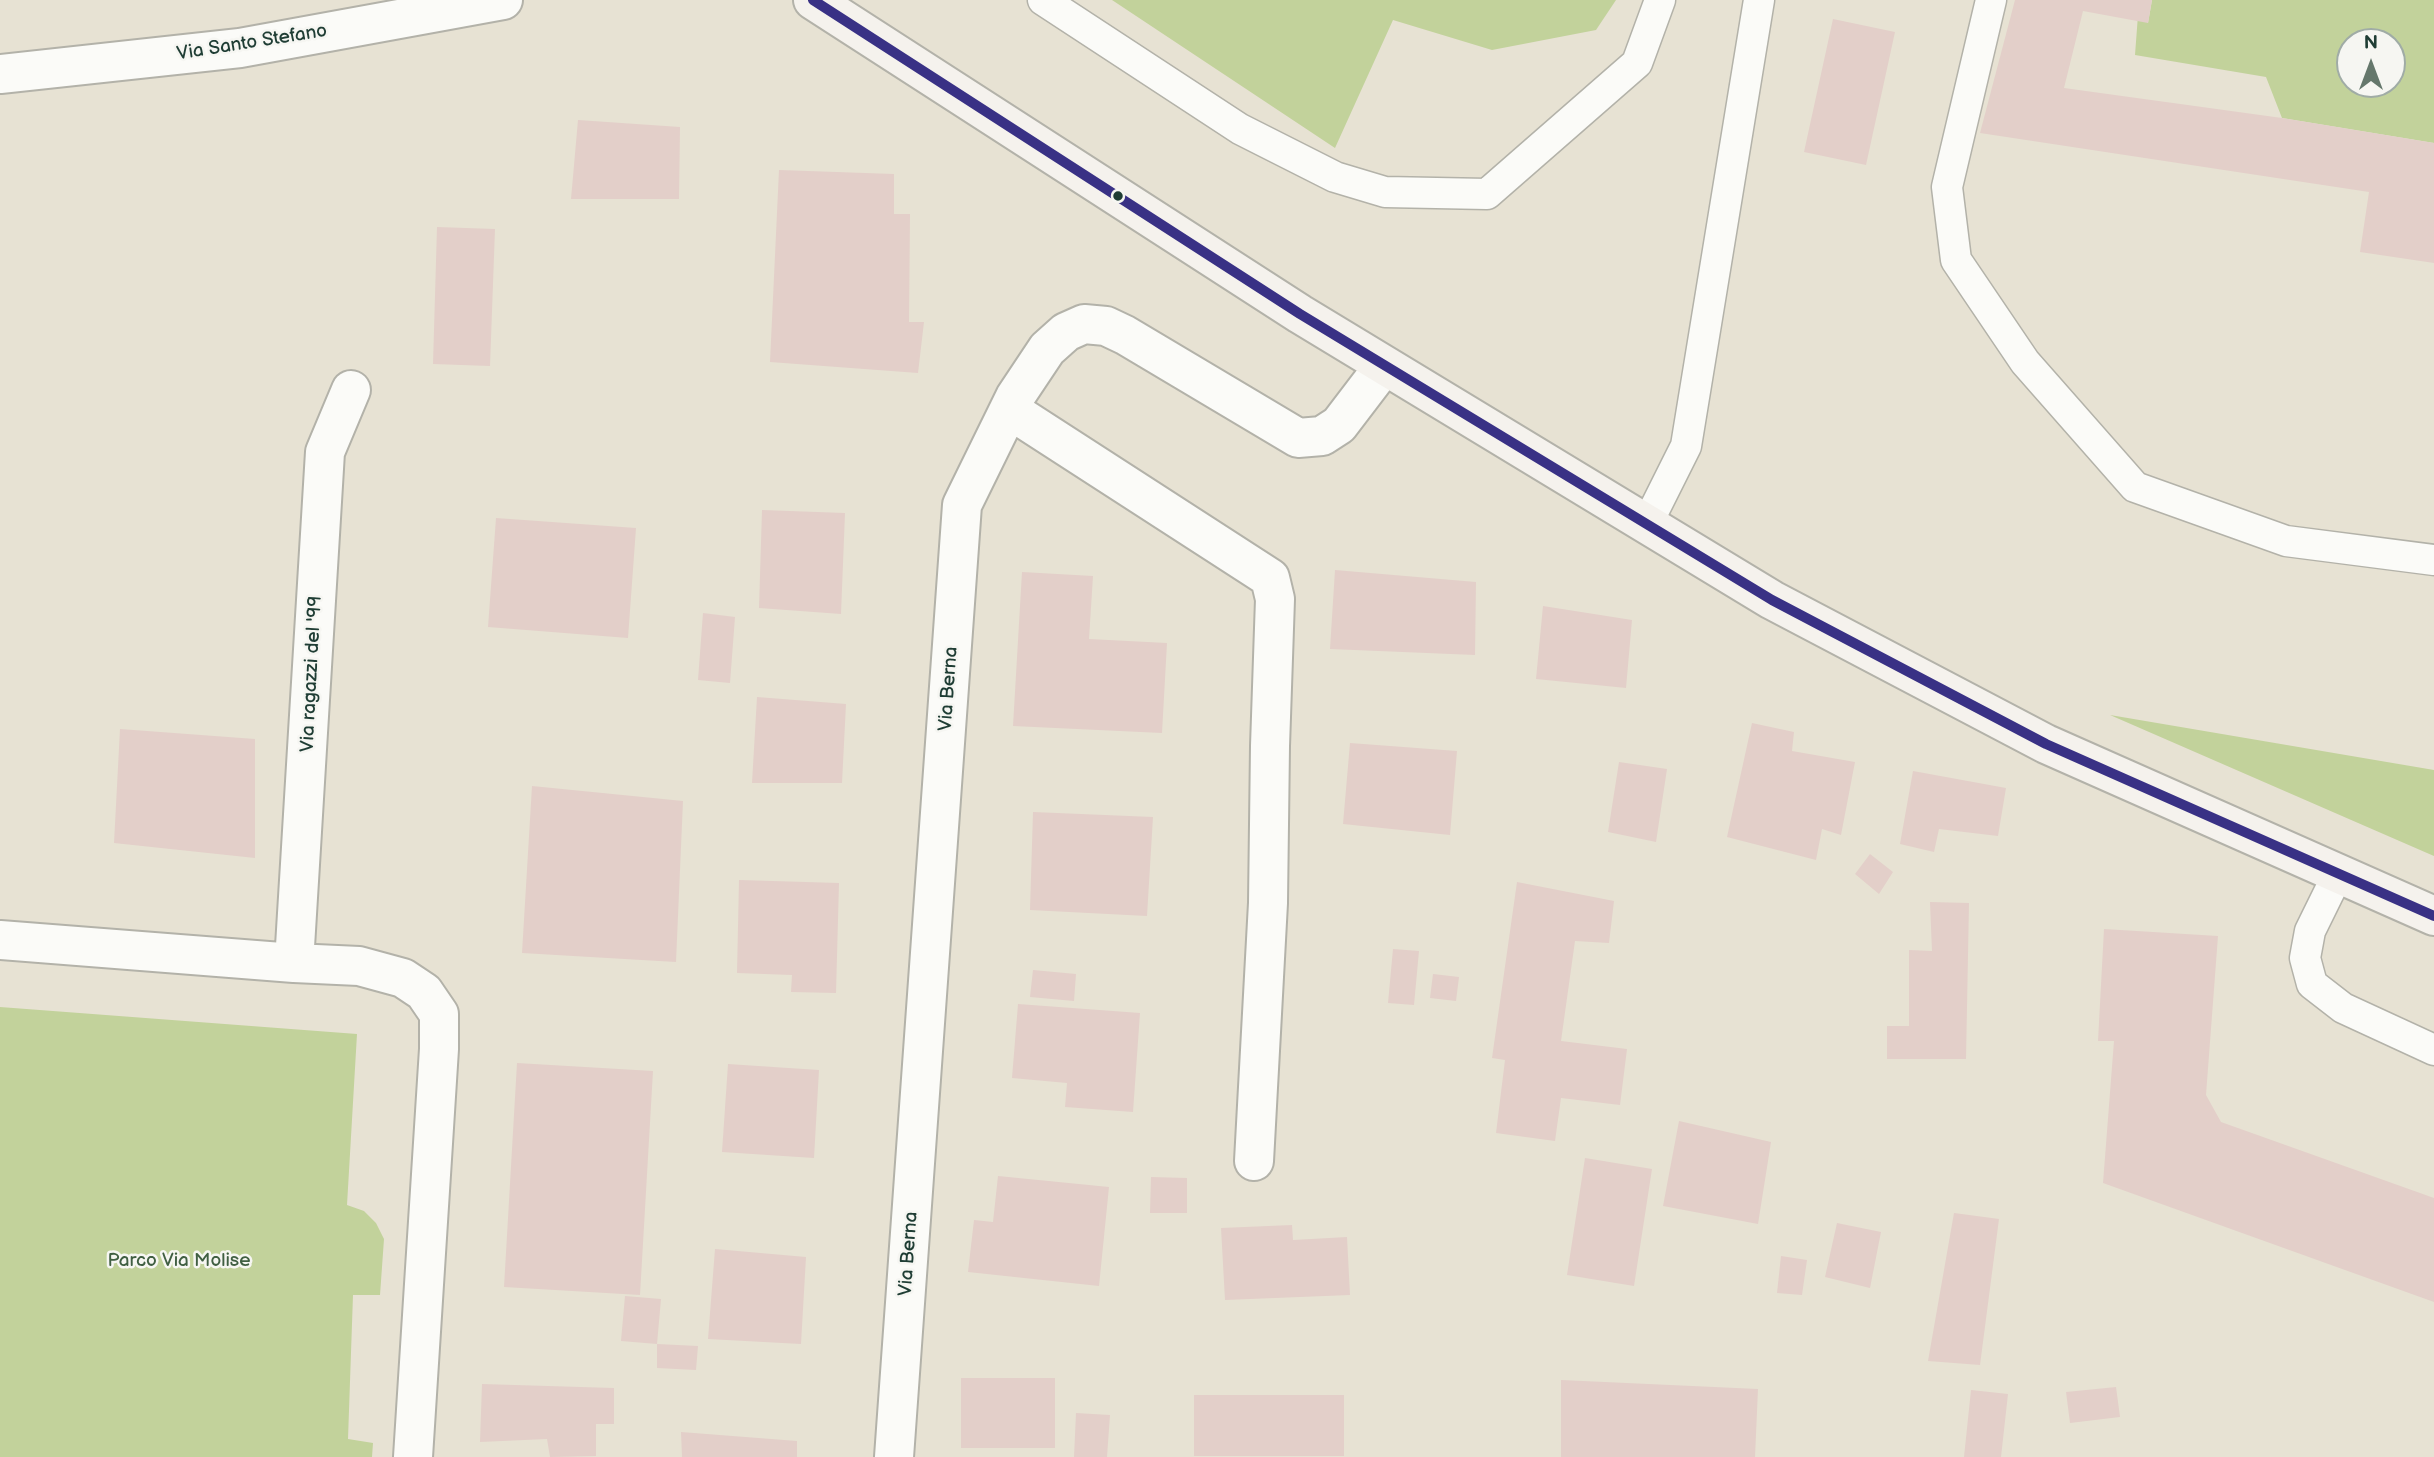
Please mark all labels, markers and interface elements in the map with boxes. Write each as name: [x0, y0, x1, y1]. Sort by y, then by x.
street label: Via Santo Stefano: [175, 20, 329, 66]
north arrow: [2336, 28, 2406, 98]
text: N: [2364, 32, 2378, 55]
unlabelled marker: [1111, 189, 1125, 203]
street label: Via ragazzi del '99: [297, 595, 327, 753]
street label: Via Berna: [935, 646, 963, 732]
street label: Via Berna: [895, 1211, 923, 1297]
park label: Parco Via Molise: [107, 1250, 251, 1272]

